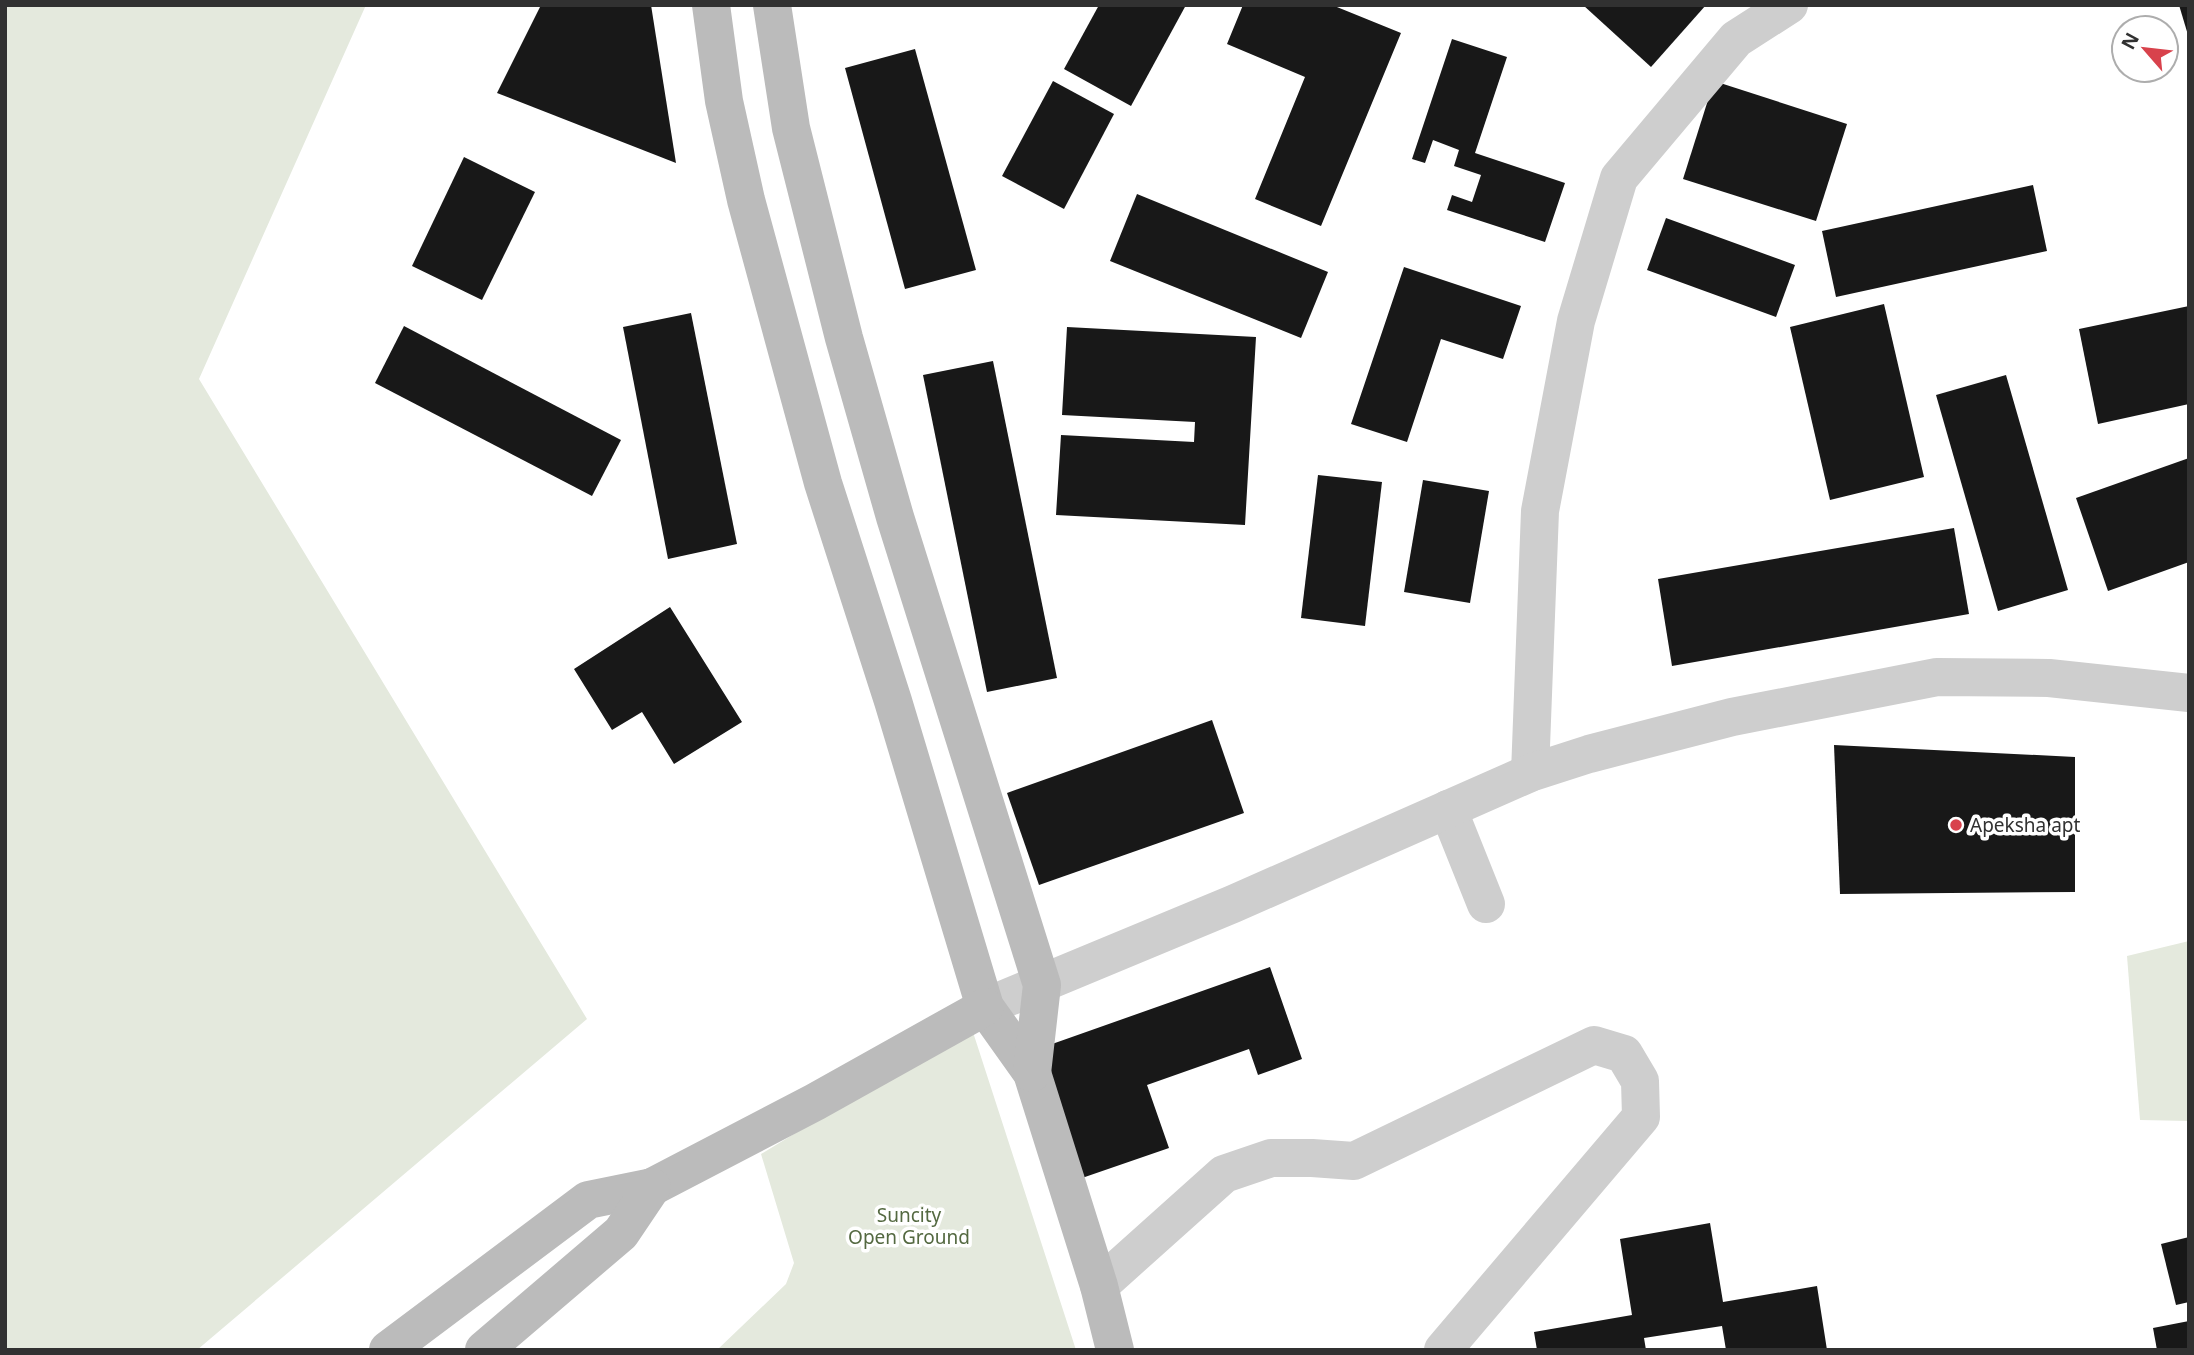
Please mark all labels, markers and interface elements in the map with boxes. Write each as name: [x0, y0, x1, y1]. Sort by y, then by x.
north arrow: [2110, 14, 2180, 84]
text: N: [2115, 28, 2145, 54]
place label: Apeksha apt: [1970, 812, 2080, 838]
marker: Apeksha apt: [1948, 817, 1964, 833]
park label: Suncity Open Ground: [848, 1202, 970, 1250]

